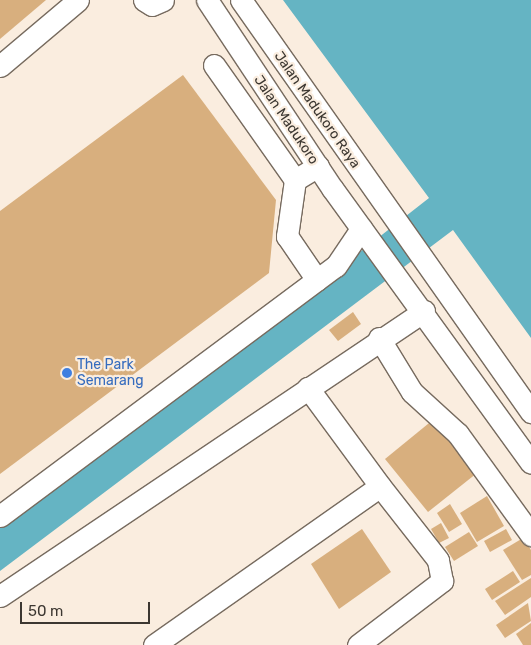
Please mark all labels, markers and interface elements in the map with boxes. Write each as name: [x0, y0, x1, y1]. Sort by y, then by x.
street label: Jalan Madukoro Raya: [270, 48, 364, 172]
street label: Jalan Madukoro: [250, 72, 322, 168]
place label: The Park Semarang: [77, 357, 143, 390]
marker: The Park Semarang: [61, 367, 73, 379]
scale bar: [22, 592, 152, 624]
text: 50 m: [28, 602, 63, 620]

